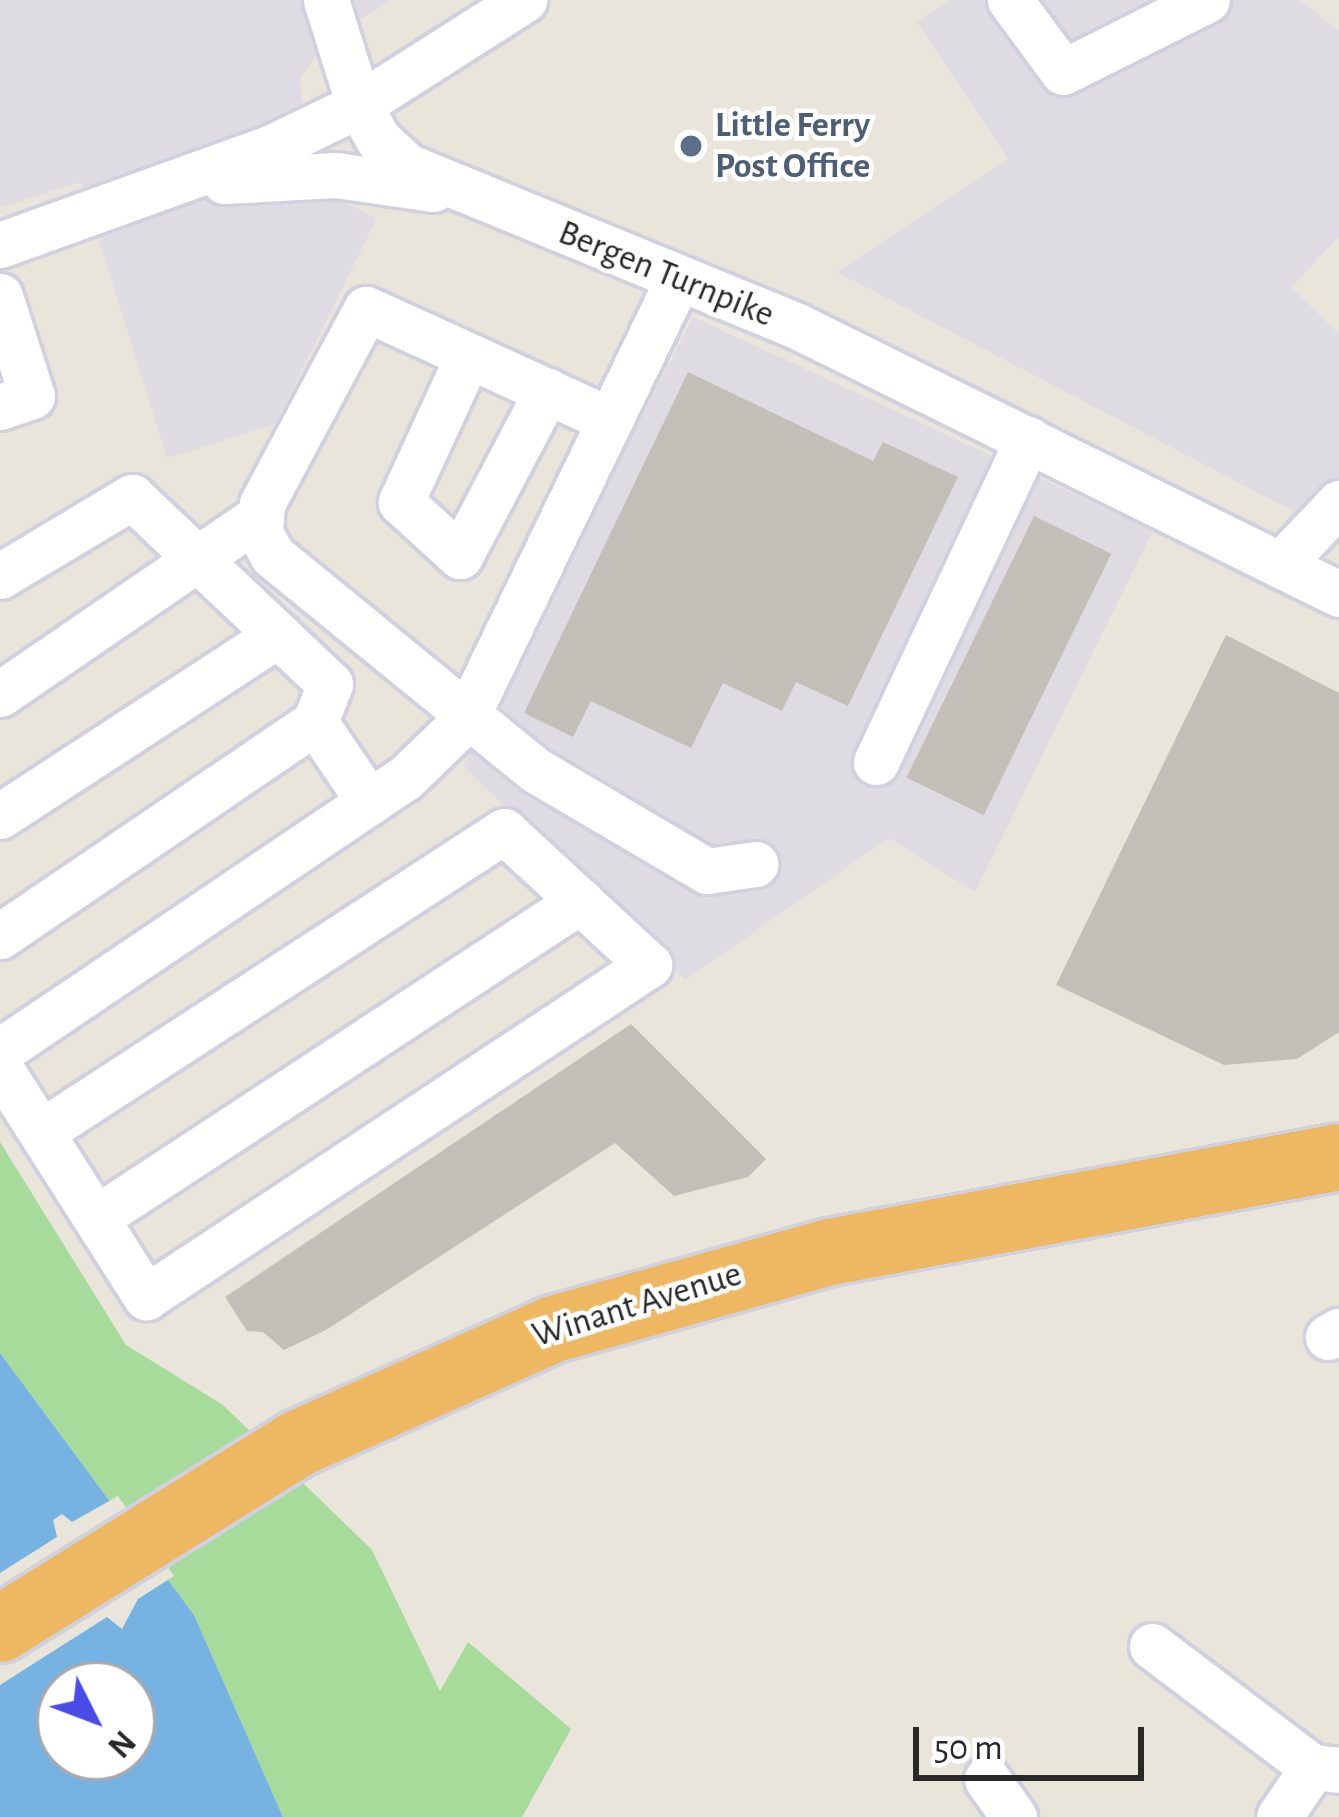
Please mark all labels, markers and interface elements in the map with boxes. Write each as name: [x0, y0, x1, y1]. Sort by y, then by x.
place label: Little Ferry Post Office: [715, 103, 870, 188]
marker: Little Ferry Post Office: [678, 133, 704, 159]
street label: Bergen Turnpike: [552, 211, 780, 337]
street label: Winant Avenue: [527, 1253, 747, 1357]
north arrow: [36, 1661, 156, 1781]
scale bar: [919, 1703, 1150, 1777]
text: N: [101, 1724, 141, 1763]
text: 50 m: [934, 1730, 1003, 1766]

